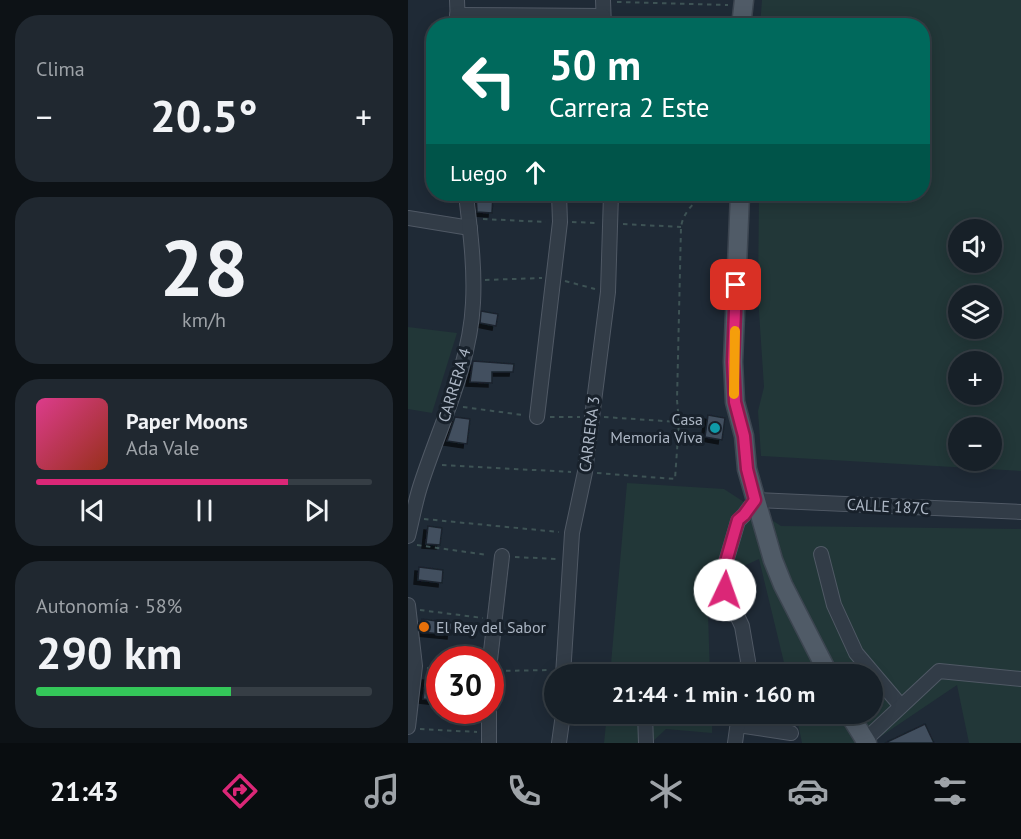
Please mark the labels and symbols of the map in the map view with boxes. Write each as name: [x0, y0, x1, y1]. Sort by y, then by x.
pin: [710, 259, 761, 310]
street label: CARRERA 4: [433, 345, 475, 424]
street label: CARRERA 3: [574, 395, 604, 473]
place label: Casa Memoria Viva: [610, 409, 703, 447]
marker: Casa Memoria Viva: [708, 421, 722, 435]
street label: CALLE 187C: [846, 494, 930, 518]
position arrow: [693, 558, 757, 622]
place label: El Rey del Sabor: [436, 617, 547, 637]
marker: El Rey del Sabor: [417, 620, 431, 634]
speed limit sign: 30: [426, 646, 504, 724]

